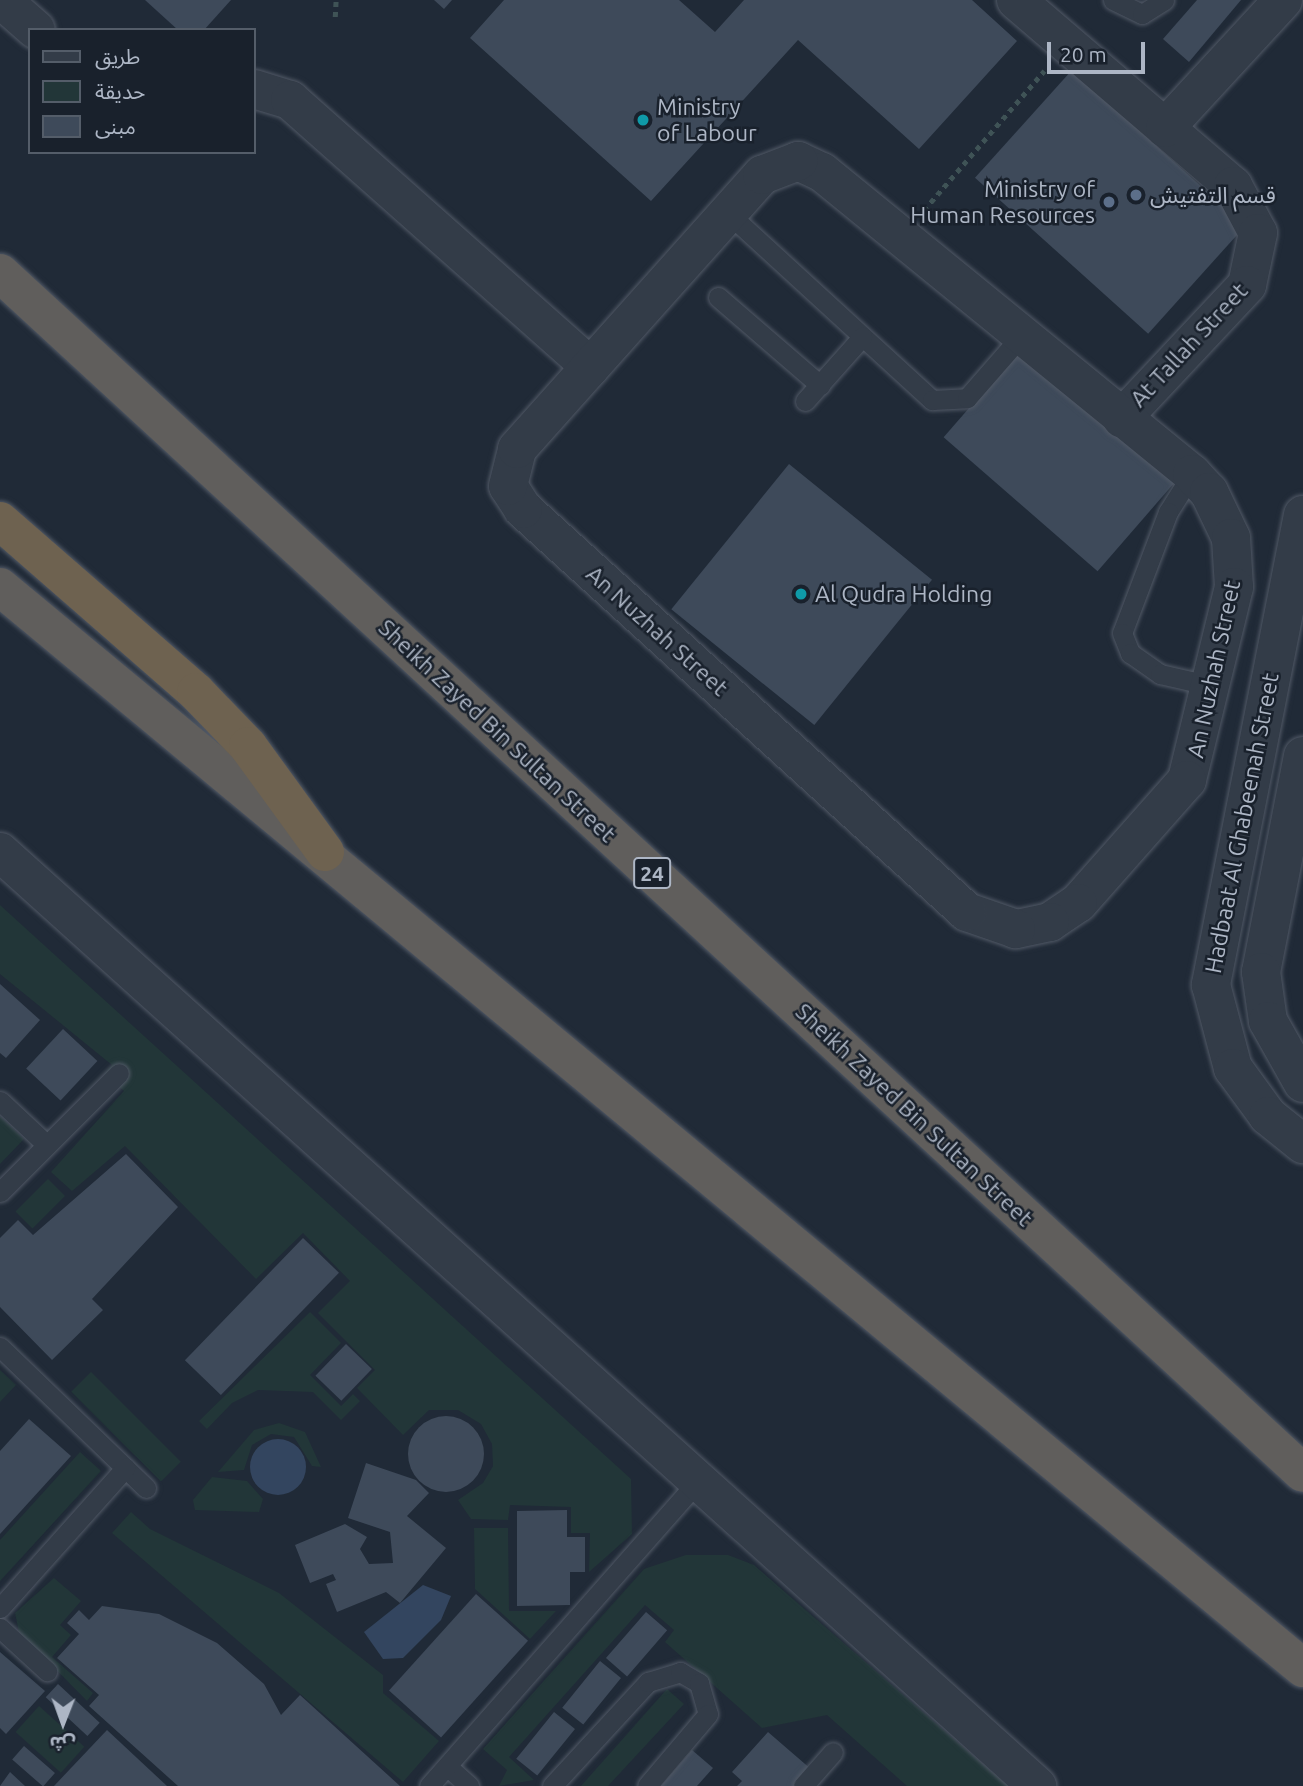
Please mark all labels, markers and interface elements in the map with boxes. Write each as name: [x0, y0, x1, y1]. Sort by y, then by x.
legend: [28, 28, 256, 154]
scale bar: [1051, 28, 1149, 72]
text: 20 m: [1060, 42, 1107, 66]
text: طريق: [95, 44, 140, 68]
text: حديقة: [95, 79, 145, 103]
place label: Ministry of Labour: [657, 93, 757, 147]
marker: Ministry of Labour: [635, 112, 651, 128]
text: مبنى: [95, 114, 136, 138]
place label: Ministry of Human Resources: [910, 175, 1095, 229]
place label: قسم التفتيش: [1150, 181, 1276, 209]
marker: قسم التفتيش: [1128, 187, 1144, 203]
marker: Ministry of Human Resources: [1101, 194, 1117, 210]
street label: At Tallah Street: [1125, 277, 1253, 413]
street label: An Nuzhah Street: [580, 560, 734, 702]
street label: An Nuzhah Street: [1182, 578, 1246, 760]
place label: Al Qudra Holding: [815, 580, 992, 608]
marker: Al Qudra Holding: [793, 586, 809, 602]
street label: Sheikh Zayed Bin Sultan Street: [373, 614, 621, 848]
street label: Hadbaat Al Ghabeenah Street: [1199, 670, 1285, 976]
road number: 24: [633, 856, 671, 890]
street label: Sheikh Zayed Bin Sultan Street: [790, 998, 1038, 1232]
north arrow: [28, 1688, 98, 1758]
text: ش: [49, 1733, 76, 1755]

